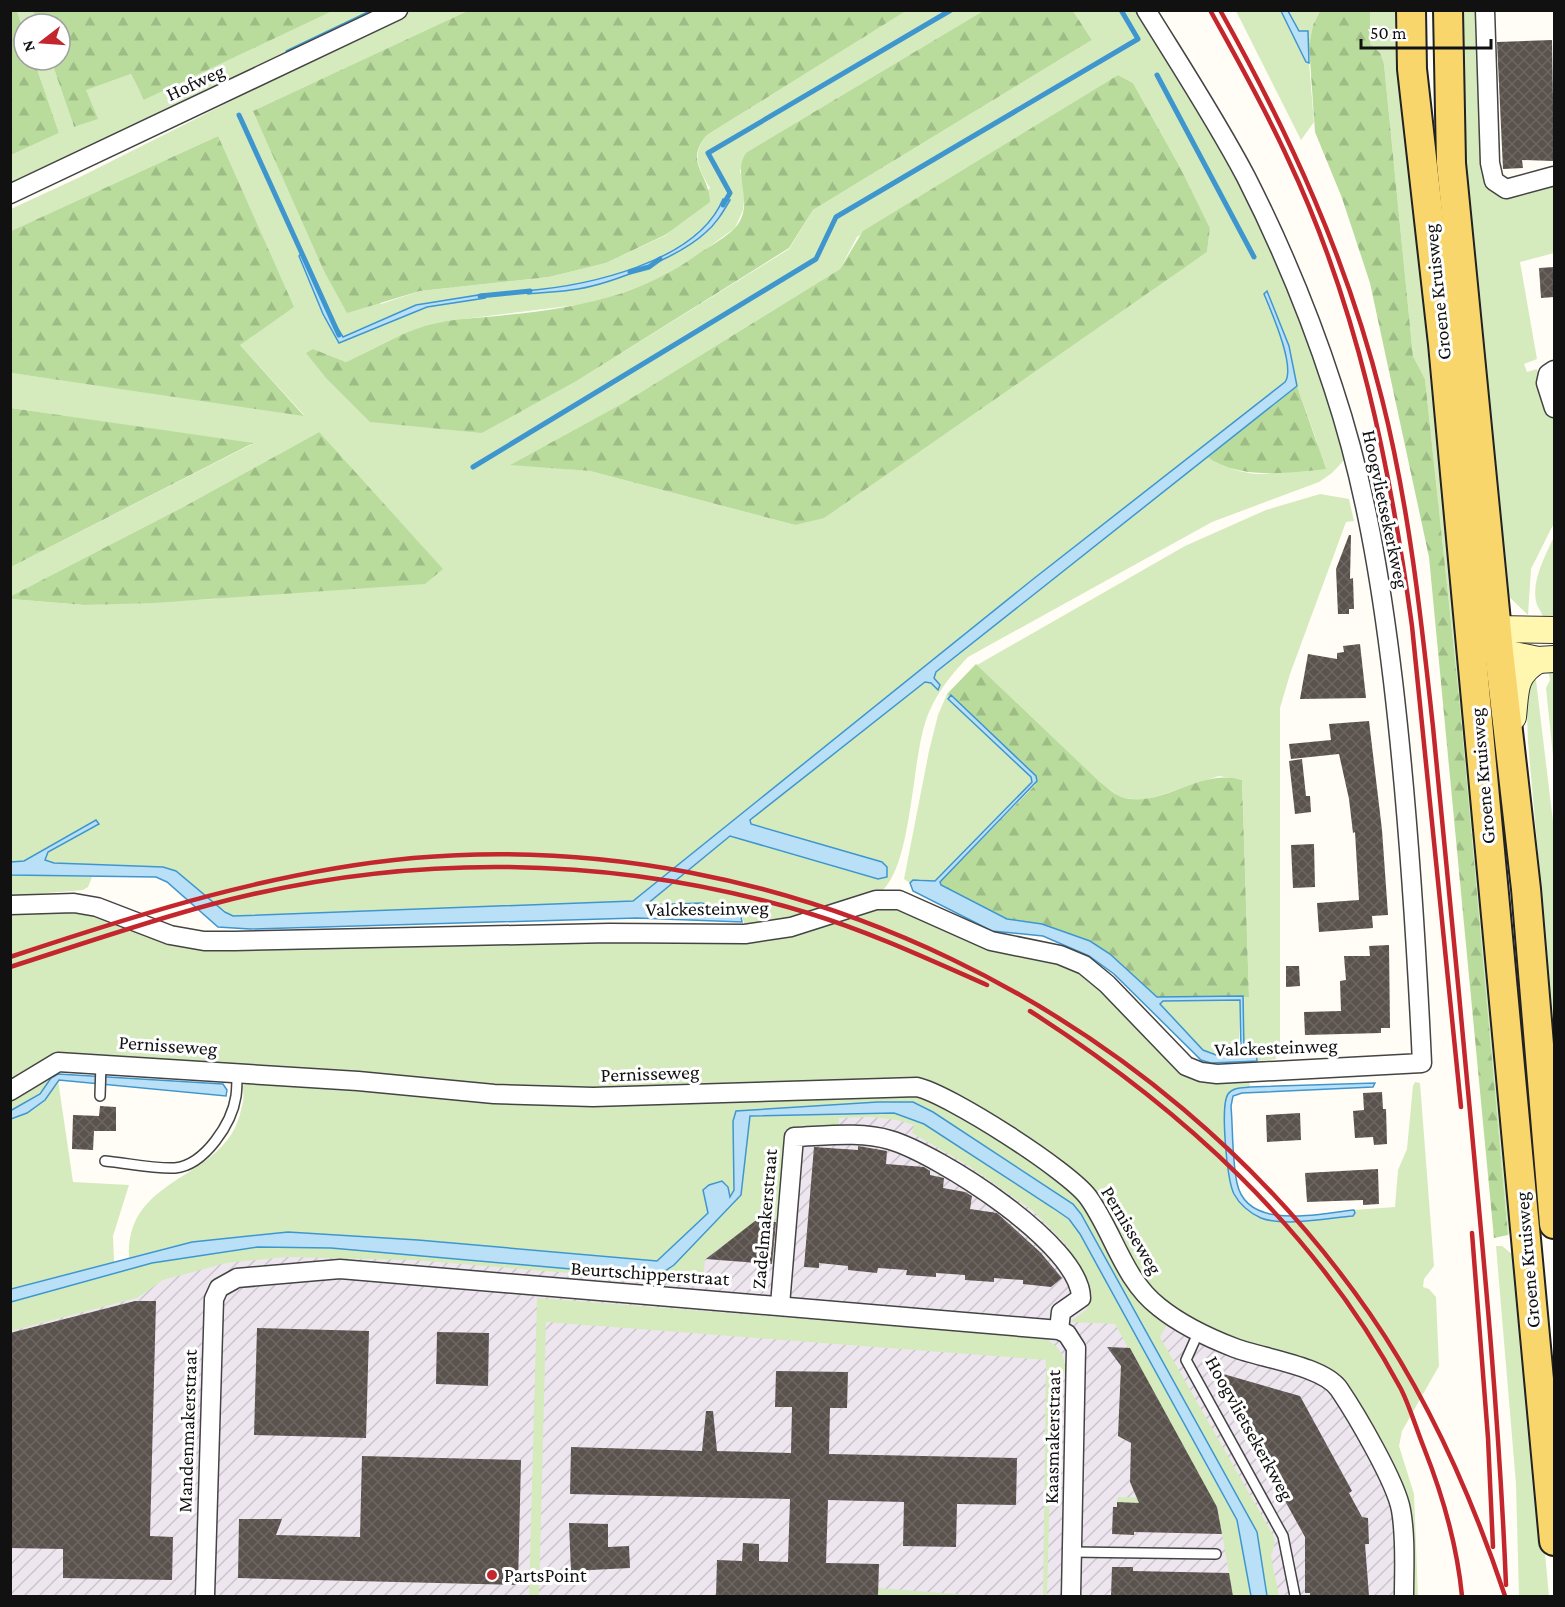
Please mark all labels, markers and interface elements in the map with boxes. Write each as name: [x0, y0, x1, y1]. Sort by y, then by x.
north arrow: [12, 12, 72, 72]
scale bar: [1361, 12, 1492, 50]
text: 50 m: [1370, 23, 1407, 43]
text: N: [18, 38, 38, 54]
street label: Hofweg: [162, 59, 228, 106]
street label: Groene Kruisweg: [1419, 223, 1456, 361]
street label: Hoogvlietsekerkweg: [1357, 428, 1414, 591]
street label: Groene Kruisweg: [1465, 707, 1500, 845]
street label: Valckesteinweg: [645, 896, 769, 921]
street label: Pernisseweg: [118, 1031, 218, 1060]
street label: Valckesteinweg: [1214, 1034, 1338, 1061]
street label: Pernisseweg: [600, 1060, 700, 1087]
street label: Zadelmakerstraat: [747, 1147, 781, 1290]
street label: Pernisseweg: [1096, 1182, 1167, 1279]
street label: Groene Kruisweg: [1510, 1191, 1545, 1329]
street label: Beurtschipperstraat: [570, 1256, 730, 1291]
street label: Mandenmakerstraat: [173, 1349, 201, 1513]
street label: Hoogvlietsekerkweg: [1200, 1352, 1299, 1505]
street label: Kaasmakerstraat: [1040, 1369, 1064, 1504]
place label: PartsPoint: [504, 1564, 587, 1586]
marker: PartsPoint: [485, 1568, 499, 1582]

